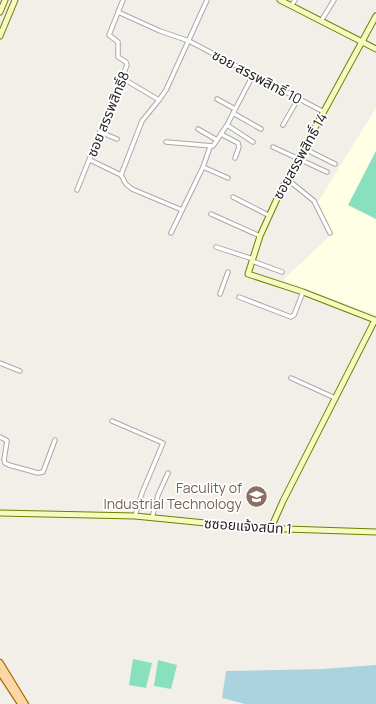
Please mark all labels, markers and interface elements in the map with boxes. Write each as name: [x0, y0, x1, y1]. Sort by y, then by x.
street label: ซอย สรรพสิทธิ์ 10: [209, 45, 306, 108]
street label: ซอย สรรพสิทธิ์8: [82, 68, 133, 159]
street label: ซอยสรรพสิทธิ์ 14: [268, 109, 331, 202]
place label: Faculity of Industrial Technology: [103, 478, 243, 513]
school or university icon: Faculity of Industrial Technology: [244, 483, 270, 509]
street label: ซซอยแจ้งสนิท 1: [204, 513, 292, 538]

